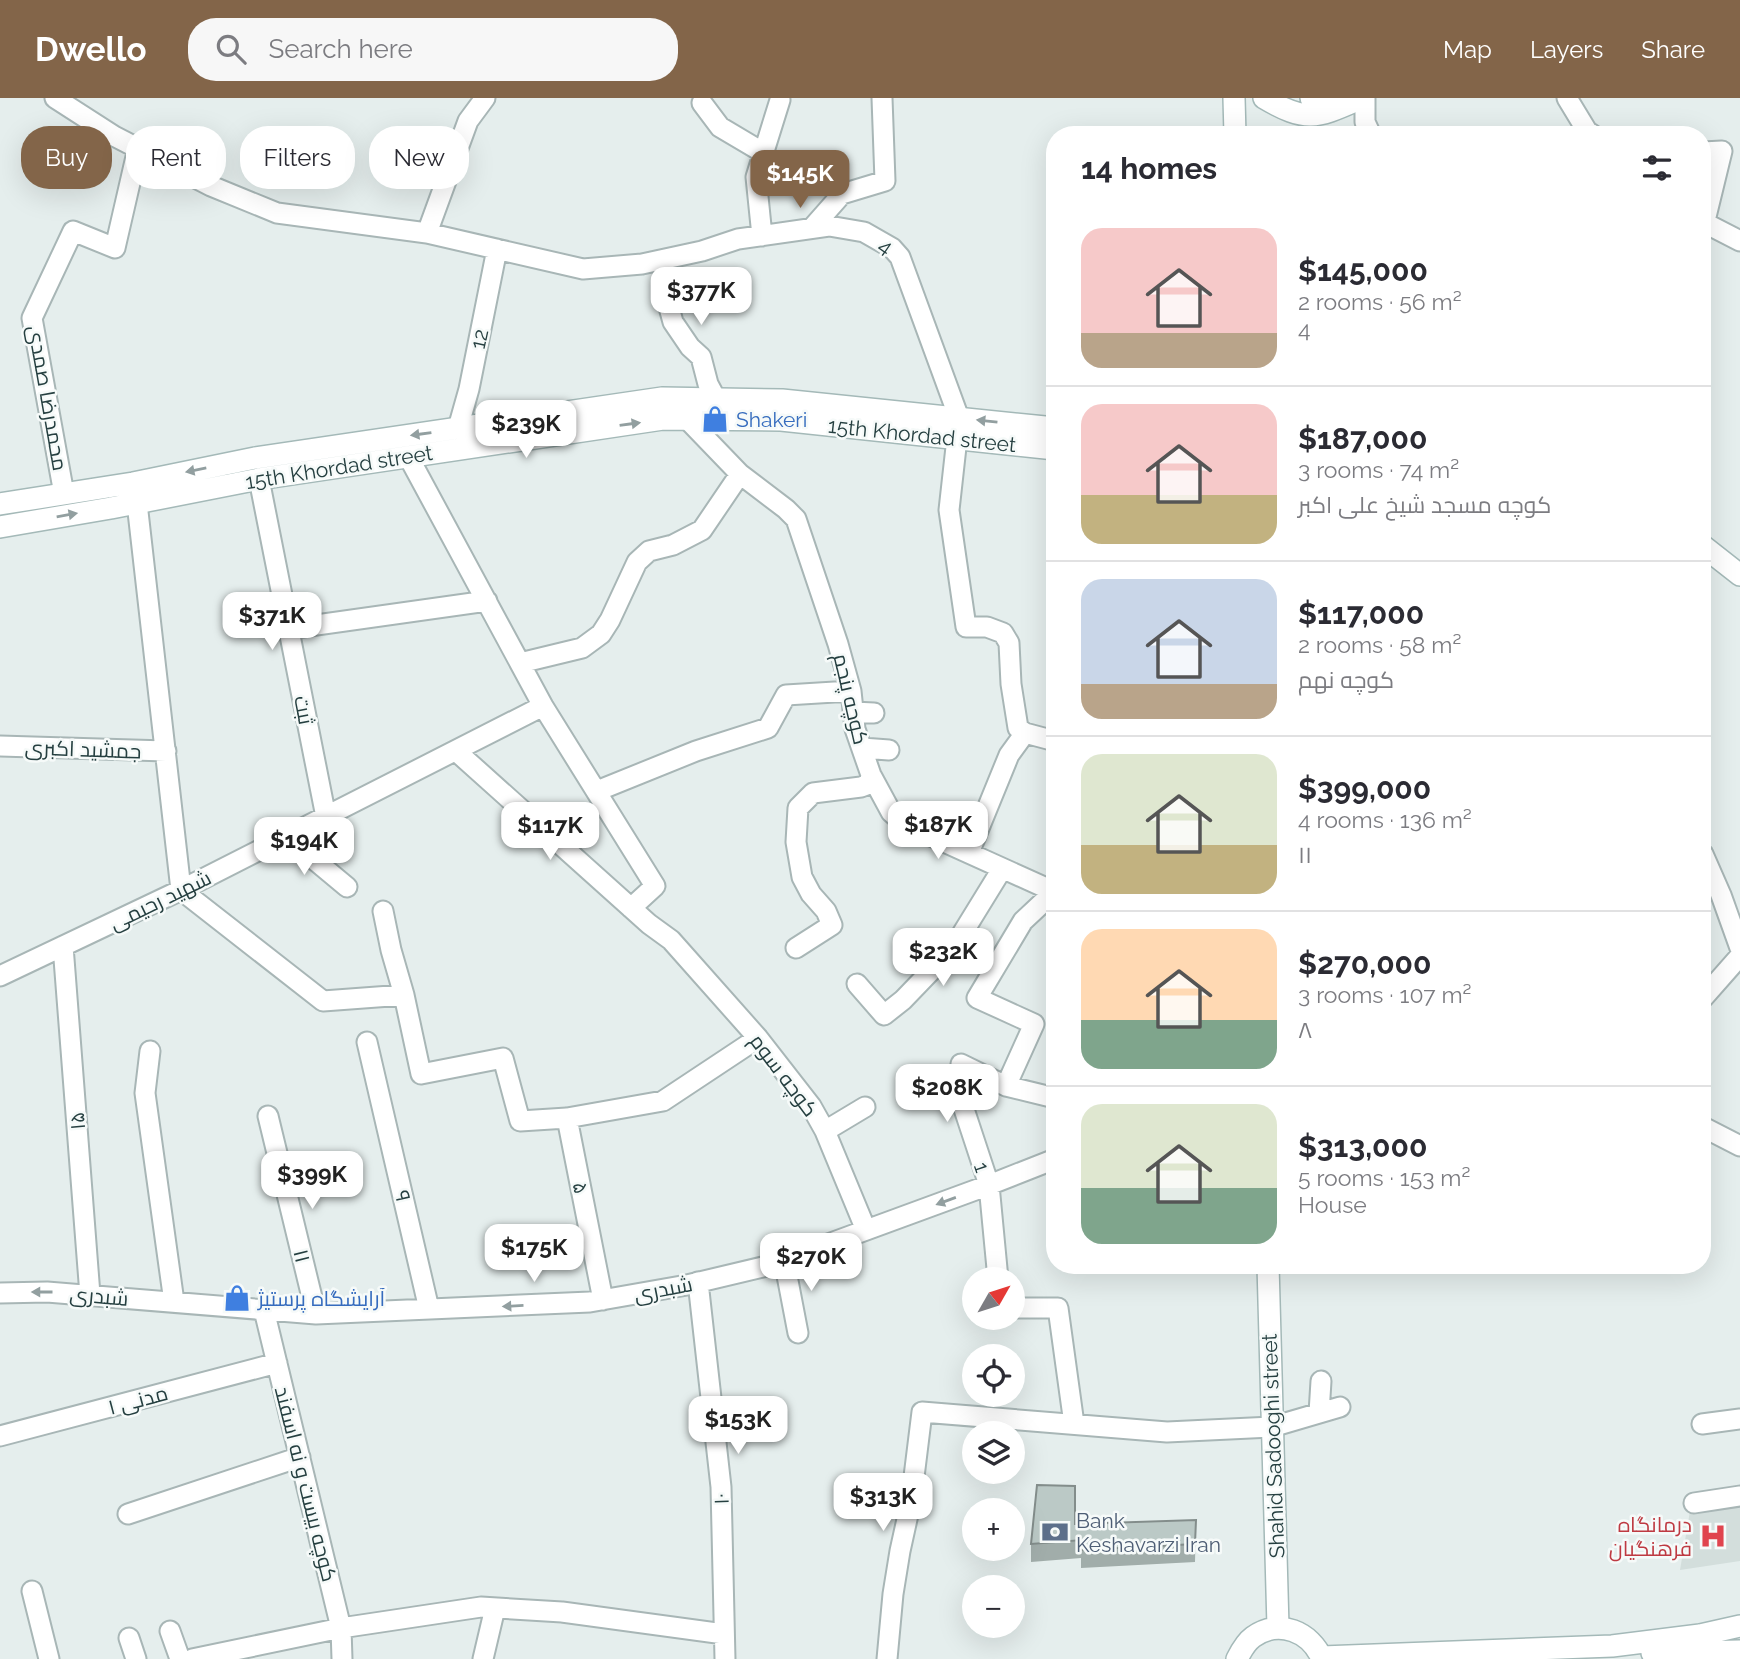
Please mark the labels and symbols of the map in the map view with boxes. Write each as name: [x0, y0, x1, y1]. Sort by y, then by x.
pin: $145K: [751, 150, 849, 210]
street label: 4: [874, 232, 898, 260]
pin: $377K: [652, 268, 750, 327]
street label: محمدرضا صمدی: [22, 323, 73, 473]
street label: 12: [465, 327, 493, 351]
pin: $239K: [477, 400, 575, 460]
shop icon: Shakeri: [700, 404, 730, 434]
place label: Shakeri: [736, 407, 807, 432]
street label: 15th Khordad street: [827, 413, 1017, 457]
one-way arrow: [976, 415, 998, 426]
one-way arrow: [619, 418, 641, 429]
one-way arrow: [409, 429, 431, 440]
street label: 15th Khordad street: [244, 440, 434, 494]
one-way arrow: [185, 465, 207, 476]
one-way arrow: [56, 509, 78, 520]
pin: $371K: [223, 592, 321, 652]
street label: کوچه پنجم: [826, 651, 874, 747]
street label: ثبت: [289, 693, 319, 727]
street label: جمشید اکبری: [24, 734, 142, 765]
pin: $117K: [501, 802, 599, 862]
pin: $187K: [889, 802, 987, 861]
pin: $194K: [255, 818, 353, 877]
street label: شهید رحیمی: [105, 865, 215, 936]
pin: $232K: [894, 928, 992, 988]
street label: کوچه سوم: [743, 1029, 823, 1122]
pin: $208K: [898, 1065, 996, 1124]
street label: ۱۵: [64, 1111, 90, 1131]
pin: $399K: [263, 1152, 361, 1211]
street label: 1: [969, 1159, 995, 1175]
street label: ۵: [568, 1180, 594, 1196]
street label: ۹: [390, 1188, 416, 1204]
one-way arrow: [935, 1196, 956, 1207]
pin: $175K: [485, 1224, 583, 1284]
pin: $270K: [762, 1234, 860, 1293]
street label: ۱۱: [288, 1247, 316, 1265]
north arrow: [962, 1267, 1026, 1330]
street label: شبدری: [632, 1271, 695, 1308]
street label: شبدری: [68, 1281, 130, 1312]
shop icon: آرایشگاه پرستیژ: [222, 1283, 252, 1313]
one-way arrow: [30, 1286, 52, 1298]
place label: آرایشگاه پرستیژ: [257, 1286, 385, 1313]
one-way arrow: [502, 1300, 524, 1311]
street label: Shahid Sadooghi street: [1257, 1333, 1289, 1559]
street label: مدنی ۱: [105, 1380, 171, 1421]
street label: کوچه بیست و نه اسفند: [268, 1384, 342, 1585]
pin: $153K: [689, 1396, 787, 1456]
pin: $313K: [834, 1474, 932, 1533]
street label: ۱۰: [708, 1493, 734, 1505]
place label: Bank Keshavarzi Iran: [1076, 1508, 1221, 1557]
place label: درمانگاه فرهنگیان: [1609, 1512, 1692, 1562]
bank icon: Bank Keshavarzi Iran: [1040, 1517, 1070, 1547]
hospital icon: درمانگاه فرهنگیان: [1698, 1521, 1728, 1551]

